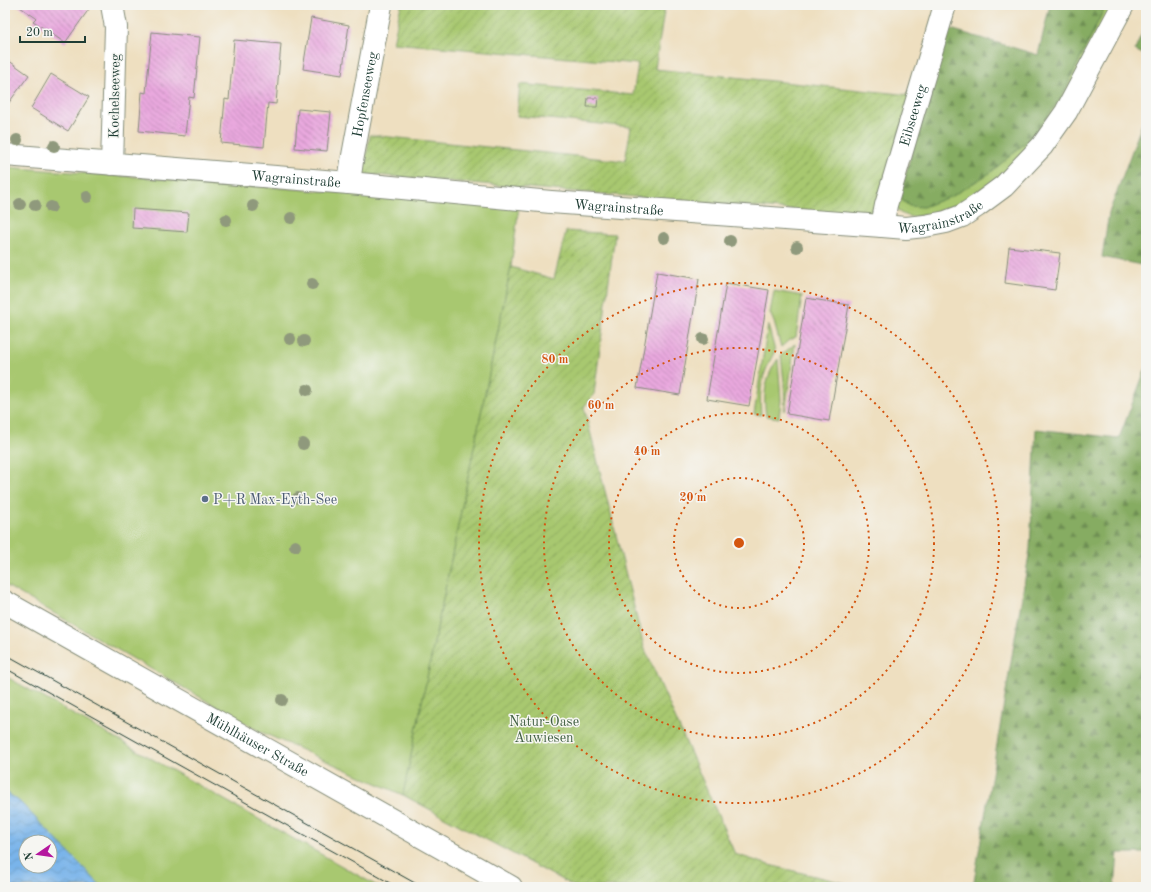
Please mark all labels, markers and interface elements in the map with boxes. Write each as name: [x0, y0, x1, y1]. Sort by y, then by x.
scale bar: [20, 18, 85, 44]
text: 20 m: [26, 27, 53, 39]
street label: Hopfenseeweg: [351, 50, 380, 139]
street label: Kochelseeweg: [107, 53, 123, 138]
street label: Eibseeweg: [898, 82, 929, 148]
street label: Wagrainstraße: [251, 169, 341, 190]
street label: Wagrainstraße: [573, 198, 664, 218]
street label: Wagrainstraße: [896, 198, 986, 236]
text: 80 m: [542, 354, 569, 366]
text: 60 m: [588, 400, 615, 412]
text: 40 m: [634, 446, 661, 458]
text: 20 m: [680, 492, 707, 504]
place label: P+R Max-Eyth-See: [213, 493, 337, 507]
marker: P+R Max-Eyth-See: [200, 494, 210, 504]
centre of rings: [732, 536, 746, 550]
street label: Mühlhäuser Straße: [204, 711, 311, 779]
park label: Natur-Oase Auwiesen: [509, 715, 579, 745]
north arrow: [18, 834, 58, 874]
text: N: [23, 850, 36, 861]

